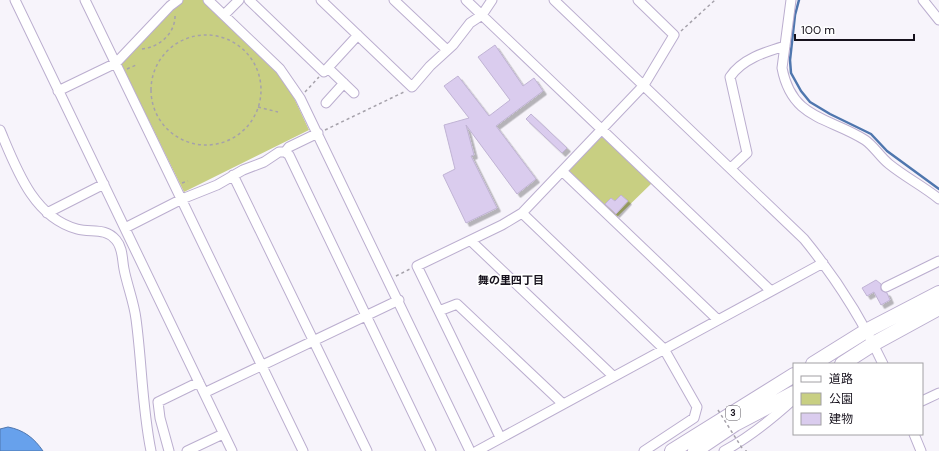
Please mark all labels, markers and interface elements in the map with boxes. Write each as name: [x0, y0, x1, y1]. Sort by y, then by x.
scale bar: [795, 16, 914, 42]
text: 100 m: [801, 22, 835, 38]
district label: 舞の里四丁目: [478, 273, 544, 287]
legend: [793, 363, 923, 435]
text: 道路: [829, 371, 853, 387]
text: 公園: [829, 391, 853, 407]
road number: 3: [726, 406, 740, 420]
text: 建物: [829, 411, 853, 427]

